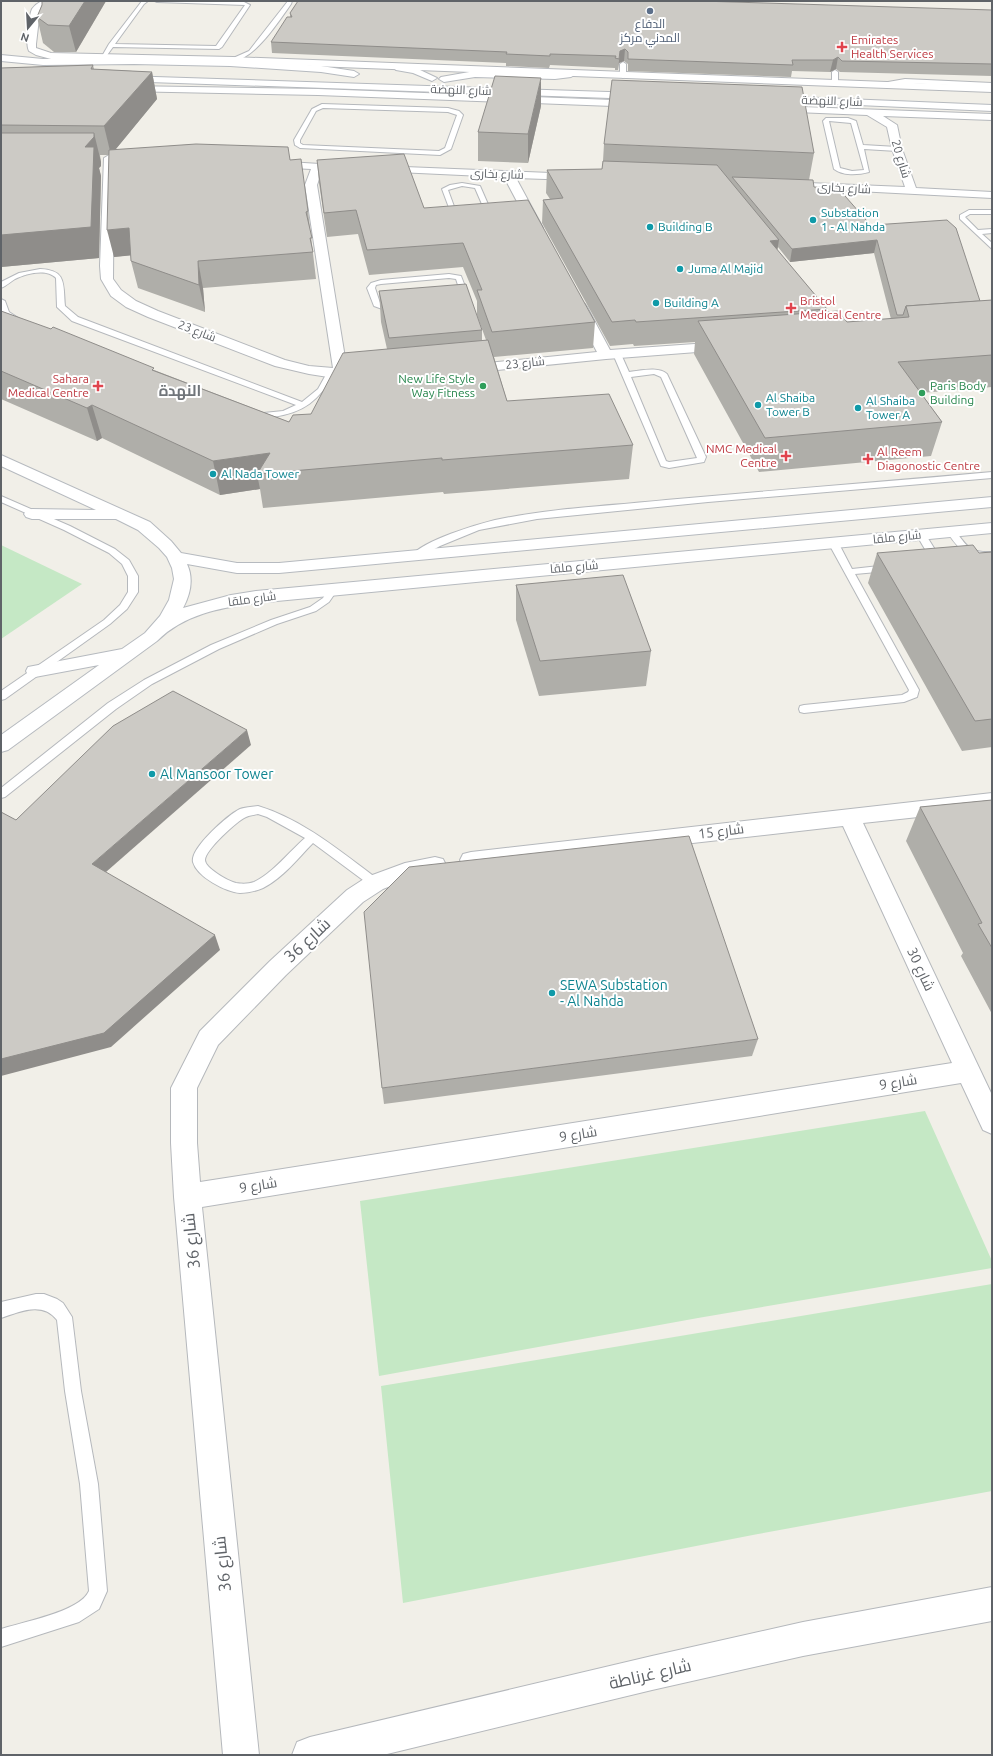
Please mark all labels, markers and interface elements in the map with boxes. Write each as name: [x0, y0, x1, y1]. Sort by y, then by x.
marker: الدفاع المدني مركز: [645, 6, 655, 16]
north arrow: [8, 8, 48, 48]
place label: الدفاع المدني مركز: [619, 17, 680, 48]
text: N: [19, 31, 31, 44]
place label: Emirates Health Services: [851, 33, 934, 60]
marker: Emirates Health Services: [836, 41, 848, 53]
street label: شارع النهضة: [430, 82, 492, 99]
street label: شارع النهضة: [801, 93, 863, 110]
street label: شارع 20: [888, 138, 913, 180]
street label: شارع بخارى: [470, 166, 524, 183]
street label: شارع بخارى: [817, 180, 871, 197]
place label: Substation 1 - Al Nahda: [821, 206, 885, 233]
marker: Substation 1 - Al Nahda: [808, 215, 818, 225]
place label: Building B: [658, 220, 713, 233]
marker: Building B: [645, 222, 655, 232]
place label: Juma Al Majid: [688, 262, 763, 275]
marker: Juma Al Majid: [675, 264, 685, 274]
place label: Bristol Medical Centre: [800, 294, 881, 321]
place label: Building A: [664, 296, 719, 309]
marker: Building A: [651, 298, 661, 308]
marker: Bristol Medical Centre: [785, 302, 797, 314]
street label: شارع 23: [176, 317, 218, 346]
street label: شارع 23: [505, 354, 546, 373]
place label: Sahara Medical Centre: [8, 372, 89, 399]
place label: New Life Style Way Fitness: [398, 372, 475, 399]
place label: Paris Body Building: [930, 379, 986, 406]
marker: Sahara Medical Centre: [92, 380, 104, 392]
marker: New Life Style Way Fitness: [478, 381, 488, 391]
district label: النهدة: [159, 382, 201, 400]
marker: Paris Body Building: [917, 388, 927, 398]
place label: Al Shaiba Tower B: [766, 391, 815, 418]
place label: Al Shaiba Tower A: [866, 394, 915, 421]
marker: Al Shaiba Tower B: [753, 400, 763, 410]
marker: Al Shaiba Tower A: [853, 403, 863, 413]
place label: NMC Medical Centre: [706, 442, 777, 469]
place label: Al Reem Diagonostic Centre: [877, 445, 980, 472]
marker: NMC Medical Centre: [780, 450, 792, 462]
marker: Al Reem Diagonostic Centre: [862, 453, 874, 465]
place label: Al Nada Tower: [221, 467, 299, 480]
marker: Al Nada Tower: [208, 469, 218, 479]
street label: شارع ملقا: [872, 527, 922, 547]
street label: شارع ملقا: [549, 558, 599, 577]
street label: شارع ملقا: [227, 589, 277, 610]
place label: Al Mansoor Tower: [160, 766, 274, 782]
marker: Al Mansoor Tower: [147, 769, 157, 779]
street label: شارع 15: [697, 820, 745, 843]
street label: شارع 36: [280, 914, 336, 968]
street label: شارع 30: [903, 945, 938, 994]
place label: SEWA Substation - Al Nahda: [560, 977, 668, 1009]
marker: SEWA Substation - Al Nahda: [547, 988, 557, 998]
street label: شارع 9: [878, 1071, 918, 1094]
street label: شارع 9: [558, 1123, 598, 1146]
street label: شارع 9: [238, 1174, 278, 1197]
street label: شارع 36: [178, 1212, 206, 1270]
street label: شارع 36: [209, 1535, 237, 1593]
street label: شارع غرناطة: [607, 1655, 694, 1695]

